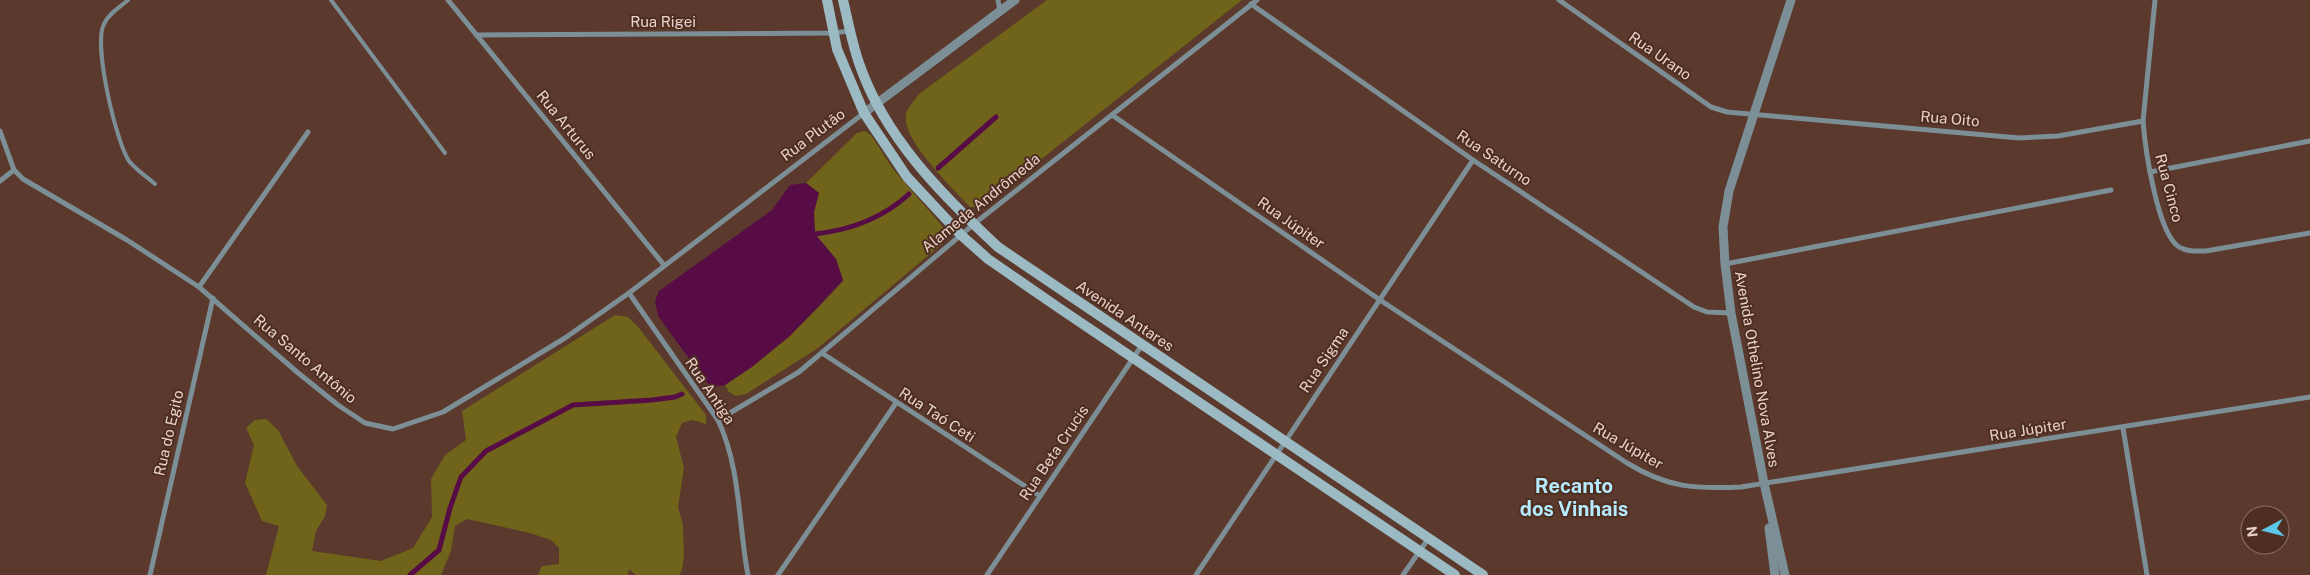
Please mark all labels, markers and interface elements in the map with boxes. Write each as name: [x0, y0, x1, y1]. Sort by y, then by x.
street label: Rua Rigei: [630, 13, 696, 30]
street label: Rua Urano: [1626, 28, 1695, 83]
street label: Rua Arturus: [533, 87, 599, 163]
street label: Rua Plutão: [777, 105, 848, 164]
street label: Rua Oito: [1920, 107, 1980, 130]
street label: Rua Saturno: [1454, 126, 1535, 189]
street label: Alameda Andrômeda: [918, 150, 1043, 255]
street label: Rua Cinco: [2152, 152, 2187, 224]
street label: Rua Júpiter: [1254, 193, 1328, 252]
street label: Avenida Othelino Nova Alves: [1732, 269, 1783, 468]
street label: Avenida Antares: [1073, 277, 1177, 354]
street label: Rua Santo Antônio: [250, 311, 360, 407]
street label: Rua Sigma: [1296, 324, 1352, 396]
street label: Rua Antiga: [682, 354, 739, 427]
street label: Rua Taó Ceti: [896, 384, 978, 445]
street label: Rua do Egito: [150, 388, 187, 478]
street label: Rua Beta Crucis: [1016, 402, 1092, 503]
street label: Rua Júpiter: [1988, 415, 2068, 444]
street label: Rua Júpiter: [1590, 419, 1666, 472]
district label: Recanto dos Vinhais: [1520, 474, 1628, 521]
north arrow: [2240, 505, 2290, 555]
text: N: [2243, 525, 2261, 538]

